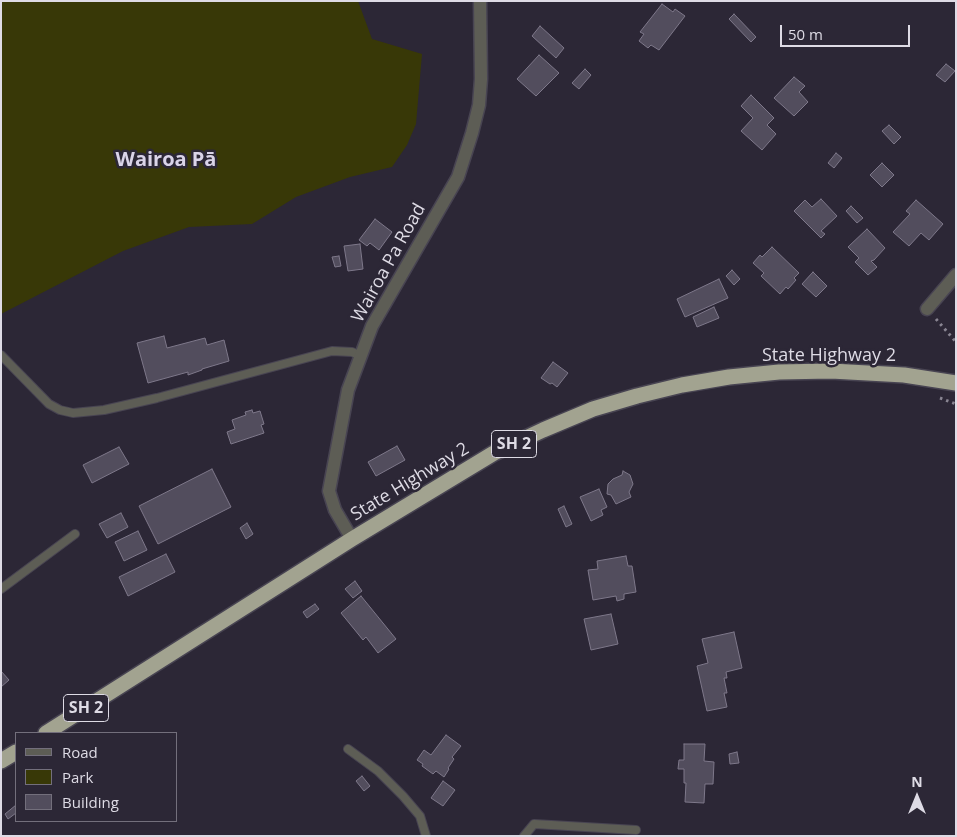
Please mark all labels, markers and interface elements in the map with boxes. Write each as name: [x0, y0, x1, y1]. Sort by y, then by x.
scale bar: [782, 15, 912, 47]
text: 50 m: [788, 24, 823, 44]
district label: Wairoa Pā: [116, 148, 216, 172]
street label: Wairoa Pa Road: [347, 200, 431, 326]
street label: State Highway 2: [762, 345, 896, 367]
road number: SH 2: [492, 430, 536, 458]
street label: State Highway 2: [347, 438, 473, 526]
road number: SH 2: [64, 694, 108, 721]
legend: [15, 732, 178, 822]
text: Road: [62, 742, 98, 762]
text: Park: [62, 767, 93, 787]
north arrow: [892, 772, 942, 822]
text: N: [911, 772, 923, 791]
text: Building: [62, 792, 119, 812]

